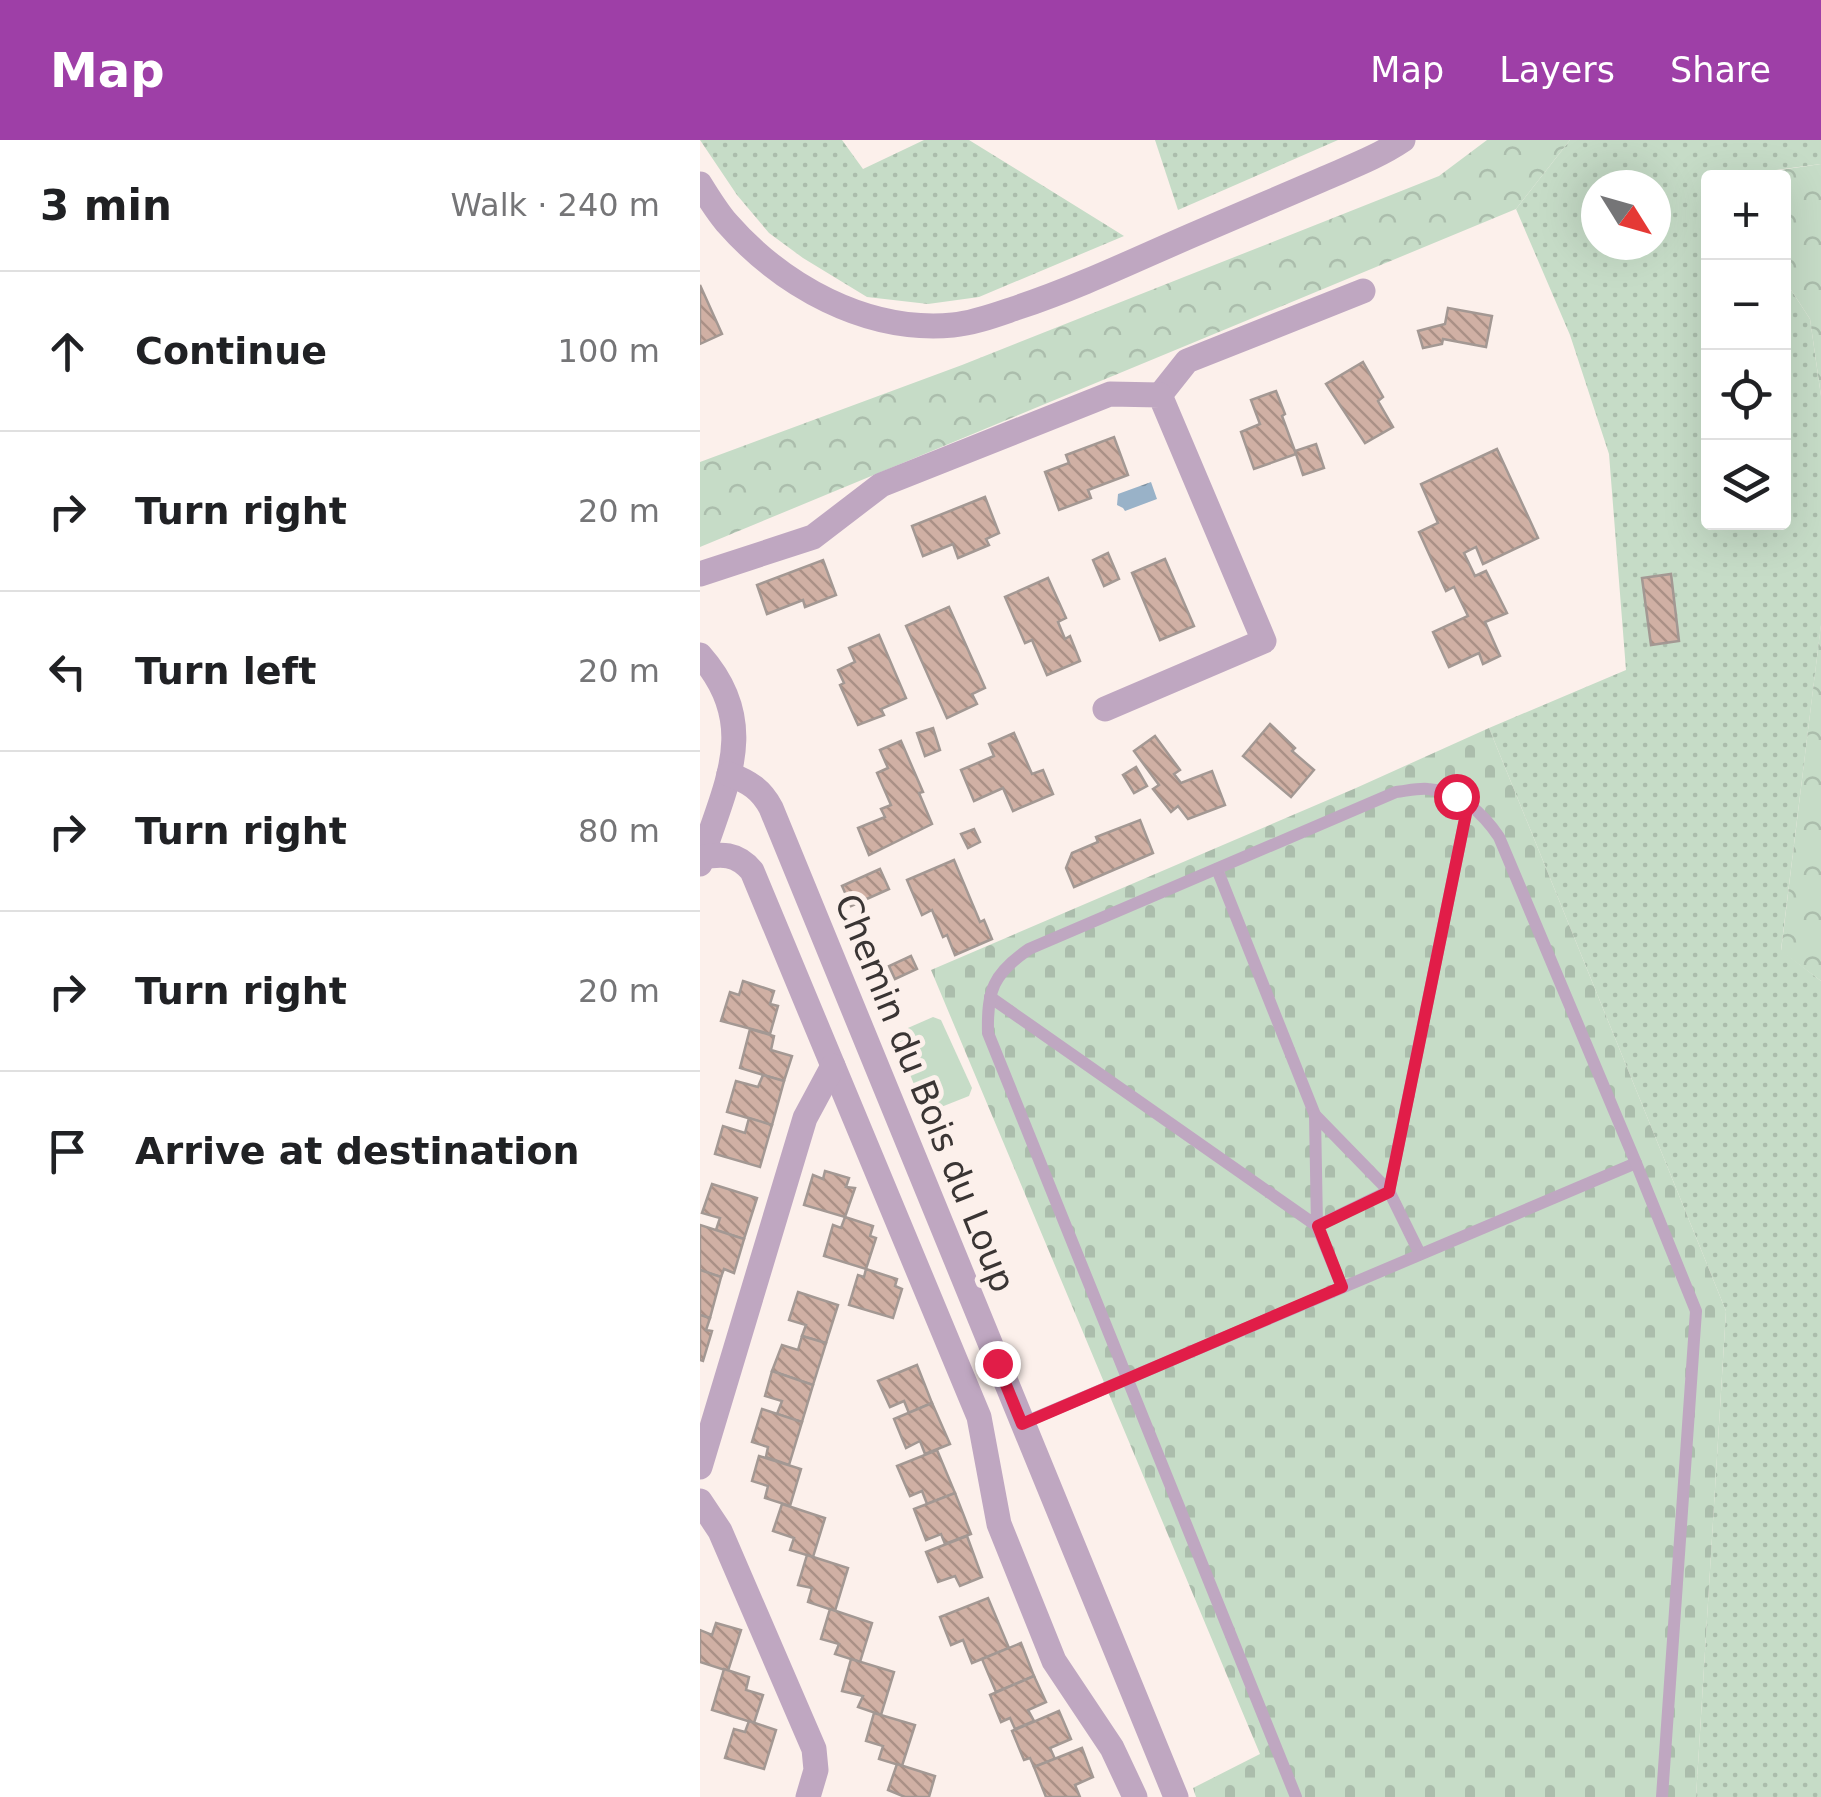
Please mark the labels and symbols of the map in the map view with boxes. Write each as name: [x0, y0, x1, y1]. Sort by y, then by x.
north arrow: [1581, 170, 1671, 260]
route start: [1434, 774, 1480, 820]
street label: Chemin du Bois du Loup: [827, 888, 1023, 1298]
route end: [975, 1341, 1021, 1387]

